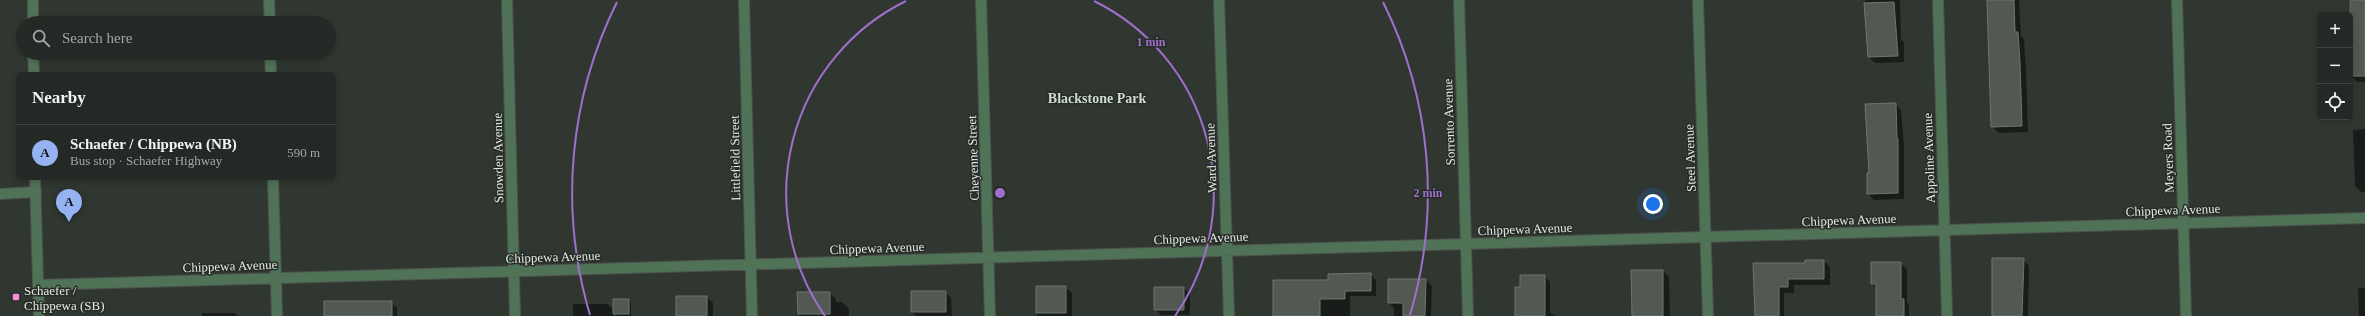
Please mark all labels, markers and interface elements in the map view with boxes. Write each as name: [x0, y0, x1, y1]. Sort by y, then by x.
map controls: [2317, 12, 2353, 120]
button: +: [2317, 12, 2353, 48]
search box: [16, 16, 336, 60]
icon: search: [30, 27, 52, 49]
text: Search here: [62, 30, 132, 46]
text: 1 min: [1136, 35, 1166, 49]
button: −: [2317, 48, 2353, 84]
street label: Sorrento Avenue: [1440, 78, 1458, 166]
button: locate: [2317, 84, 2353, 120]
text: Nearby: [32, 88, 86, 107]
district label: Blackstone Park: [1048, 91, 1146, 106]
street label: Snowden Avenue: [490, 112, 506, 203]
street label: Appoline Avenue: [1920, 112, 1938, 203]
street label: Littlefield Street: [727, 115, 743, 201]
street label: Cheyenne Street: [964, 115, 982, 201]
street label: Meyers Road: [2159, 122, 2177, 193]
street label: Ward Avenue: [1202, 123, 1220, 193]
street label: Steel Avenue: [1681, 124, 1699, 192]
text: Schaefer / Chippewa (NB): [70, 136, 237, 152]
text: A: [40, 145, 50, 160]
text: 590 m: [287, 145, 320, 160]
text: Bus stop · Schaefer Highway: [70, 153, 222, 168]
centre of rings: [993, 186, 1007, 200]
text: 2 min: [1413, 186, 1443, 200]
pin: A: [56, 189, 82, 222]
your location: [1643, 194, 1663, 214]
street label: Chippewa Avenue: [2125, 201, 2221, 219]
street label: Chippewa Avenue: [1801, 211, 1897, 229]
street label: Chippewa Avenue: [1477, 220, 1573, 238]
street label: Chippewa Avenue: [1153, 229, 1249, 247]
street label: Chippewa Avenue: [829, 239, 925, 257]
street label: Chippewa Avenue: [505, 248, 601, 266]
street label: Chippewa Avenue: [182, 257, 278, 275]
place label: Schaefer / Chippewa (SB): [24, 283, 105, 313]
marker: Schaefer / Chippewa (SB): [11, 292, 21, 302]

